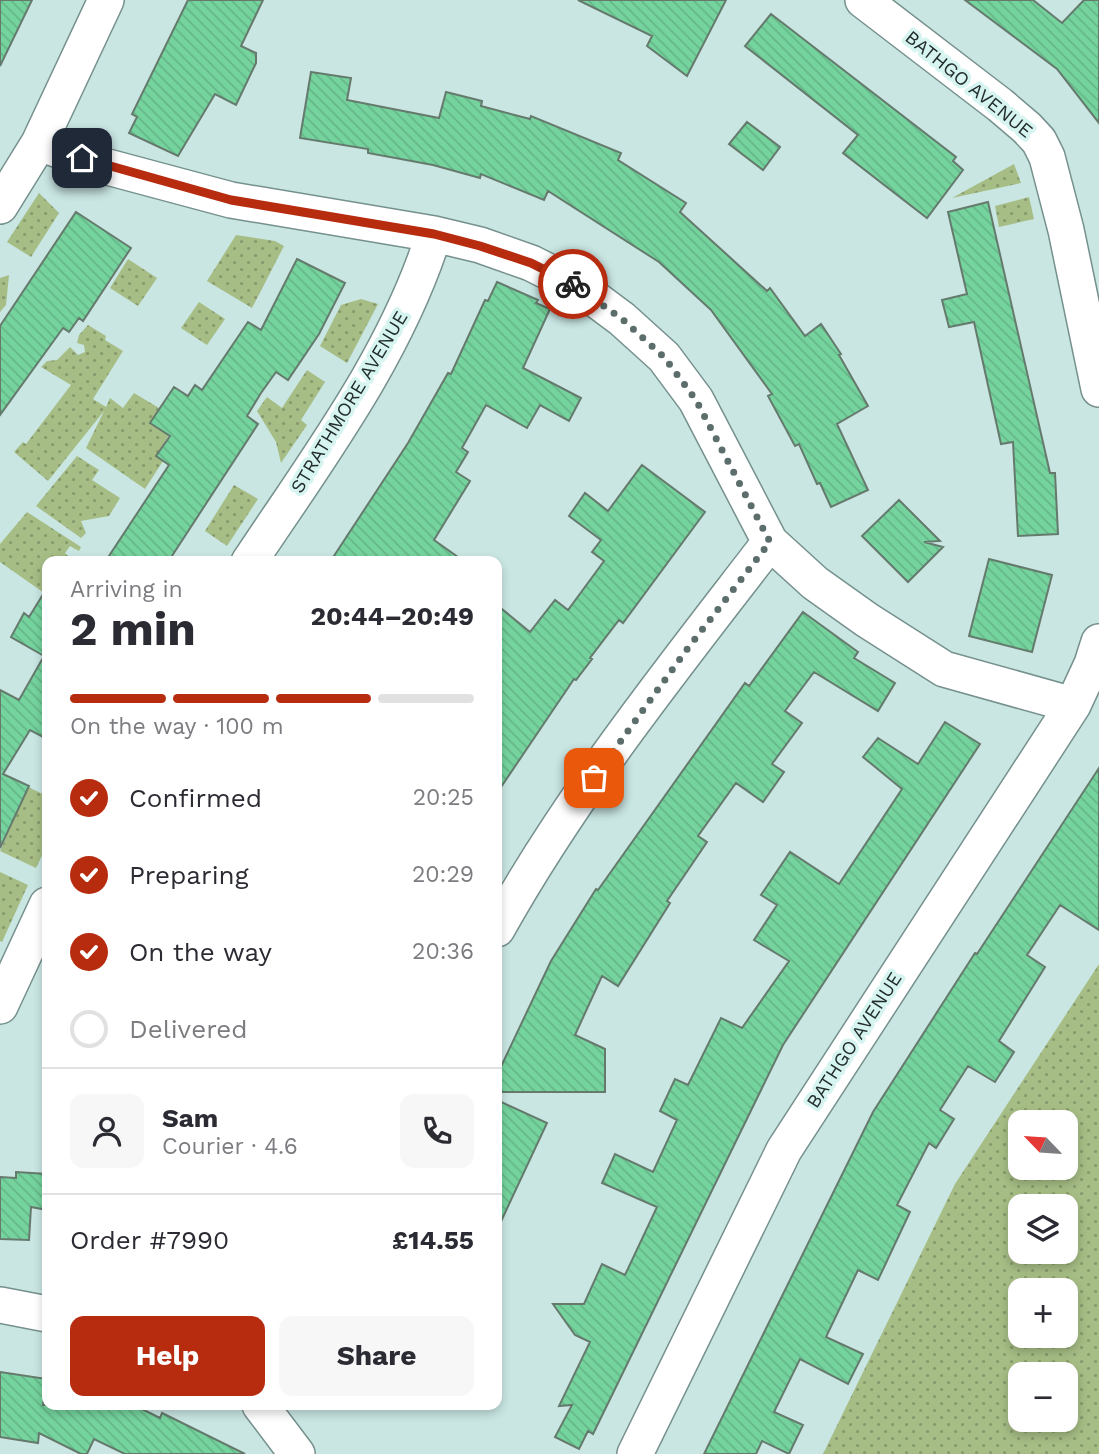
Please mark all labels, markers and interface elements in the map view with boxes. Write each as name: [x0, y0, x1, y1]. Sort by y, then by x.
street label: BATHGO AVENUE: [901, 25, 1037, 143]
pin: [52, 128, 112, 188]
icon: home: [63, 139, 101, 177]
courier: [538, 249, 608, 319]
icon: bike: [554, 265, 592, 303]
street label: STRATHMORE AVENUE: [286, 307, 412, 497]
text: Arriving in: [70, 576, 183, 603]
text: 20:44–20:49: [311, 601, 474, 631]
text: 2 min: [70, 602, 196, 656]
text: On the way · 100 m: [70, 713, 284, 740]
pin: [564, 748, 624, 808]
icon: bag: [575, 759, 613, 797]
icon: check: [70, 779, 108, 817]
text: Confirmed: [129, 783, 262, 813]
text: 20:25: [413, 784, 474, 811]
icon: check: [70, 856, 108, 894]
text: Preparing: [129, 860, 249, 890]
text: 20:29: [412, 861, 474, 888]
icon: check: [70, 933, 108, 971]
text: On the way: [129, 937, 272, 967]
text: 20:36: [412, 938, 474, 965]
street label: BATHGO AVENUE: [801, 968, 907, 1112]
text: Delivered: [129, 1014, 248, 1044]
button: person: [70, 1094, 144, 1168]
button: phone: [400, 1094, 474, 1168]
text: Sam: [162, 1103, 218, 1133]
north arrow: [1008, 1110, 1078, 1180]
map controls: [1008, 1110, 1078, 1432]
text: Courier · 4.6: [162, 1133, 298, 1160]
button: layers: [1008, 1194, 1078, 1264]
text: Order #7990: [70, 1225, 229, 1255]
text: £14.55: [392, 1225, 474, 1255]
button: +: [1008, 1278, 1078, 1348]
button: Help: [70, 1316, 265, 1396]
button: Share: [279, 1316, 474, 1396]
button: −: [1008, 1362, 1078, 1432]

